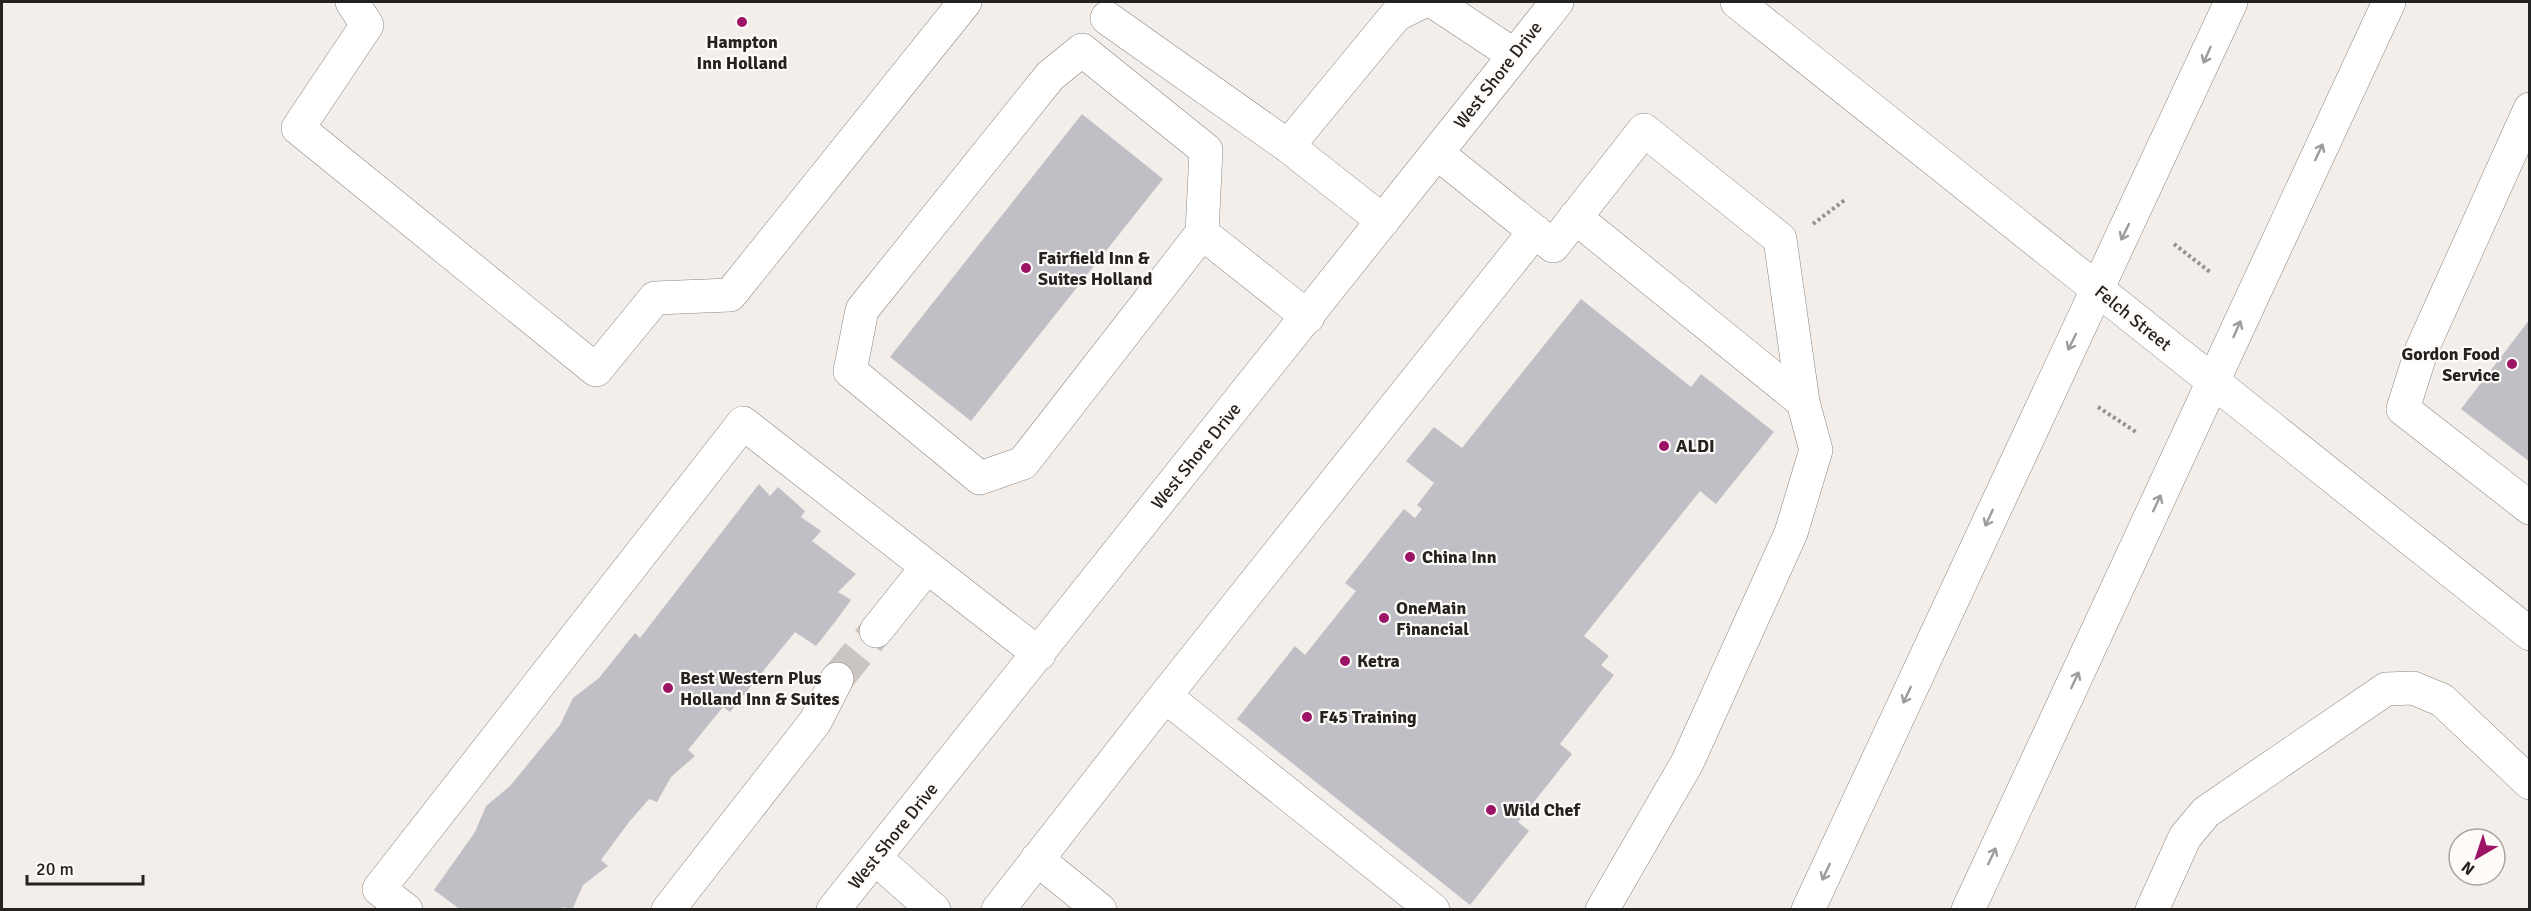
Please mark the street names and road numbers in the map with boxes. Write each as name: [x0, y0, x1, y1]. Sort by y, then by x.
street label: West Shore Drive: [1449, 17, 1547, 133]
street label: Felch Street: [2090, 280, 2176, 356]
street label: West Shore Drive: [1146, 398, 1246, 514]
street label: West Shore Drive: [843, 778, 943, 894]

